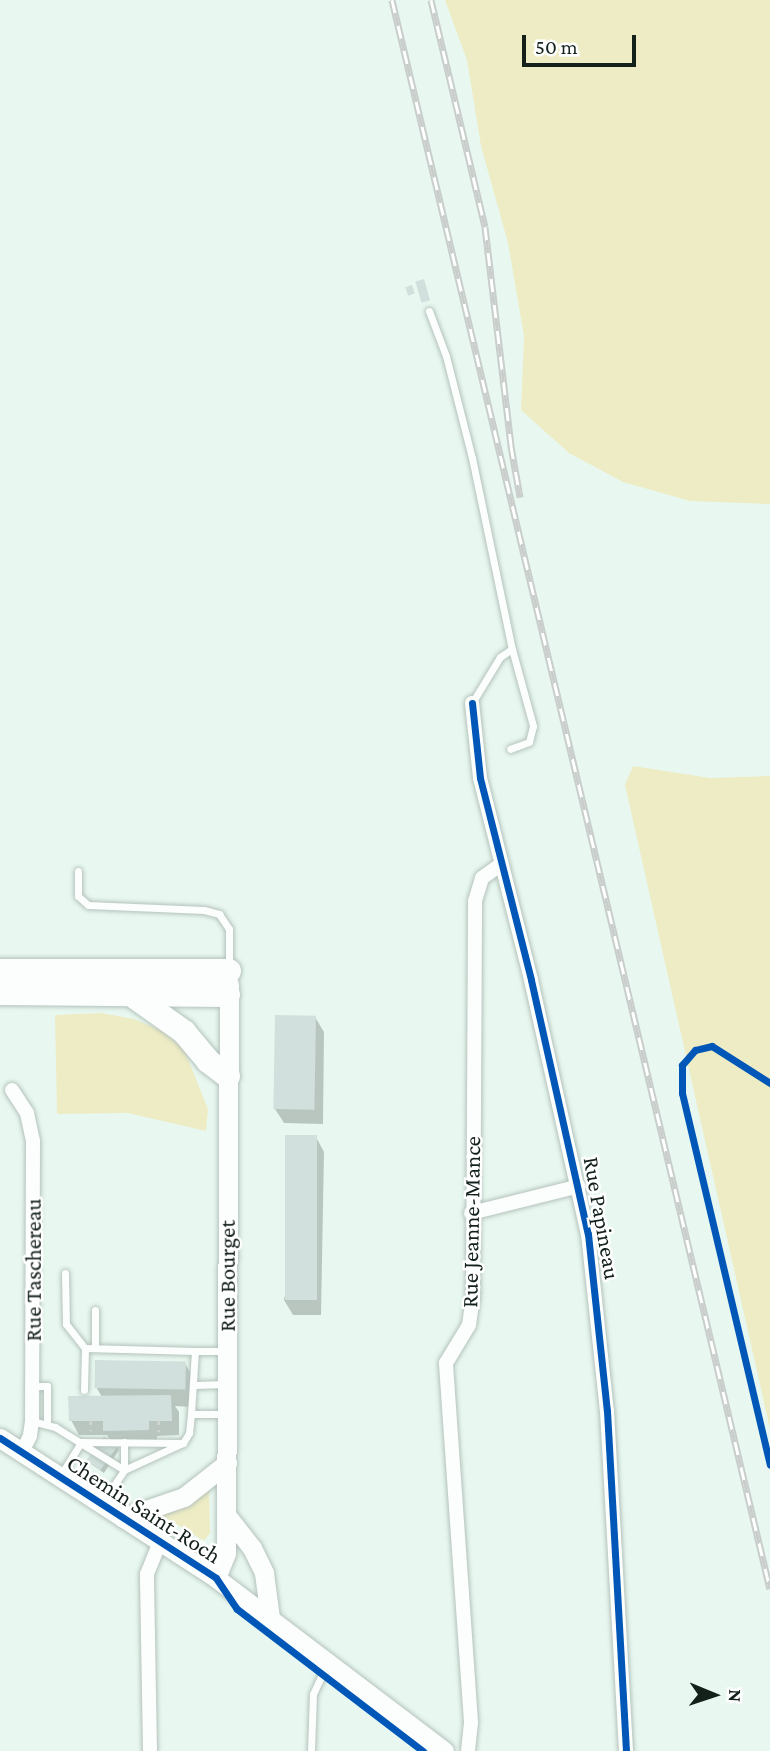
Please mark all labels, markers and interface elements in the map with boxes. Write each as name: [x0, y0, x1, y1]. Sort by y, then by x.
scale bar: [525, 21, 639, 65]
text: 50 m: [535, 35, 578, 59]
street label: Rue Jeanne-Mance: [456, 1136, 486, 1308]
street label: Rue Papineau: [578, 1154, 626, 1282]
street label: Rue Taschereau: [19, 1198, 47, 1342]
street label: Rue Bourget: [213, 1220, 241, 1332]
street label: Chemin Saint-Roch: [62, 1449, 226, 1569]
north arrow: [679, 1660, 749, 1730]
text: N: [725, 1689, 746, 1703]

